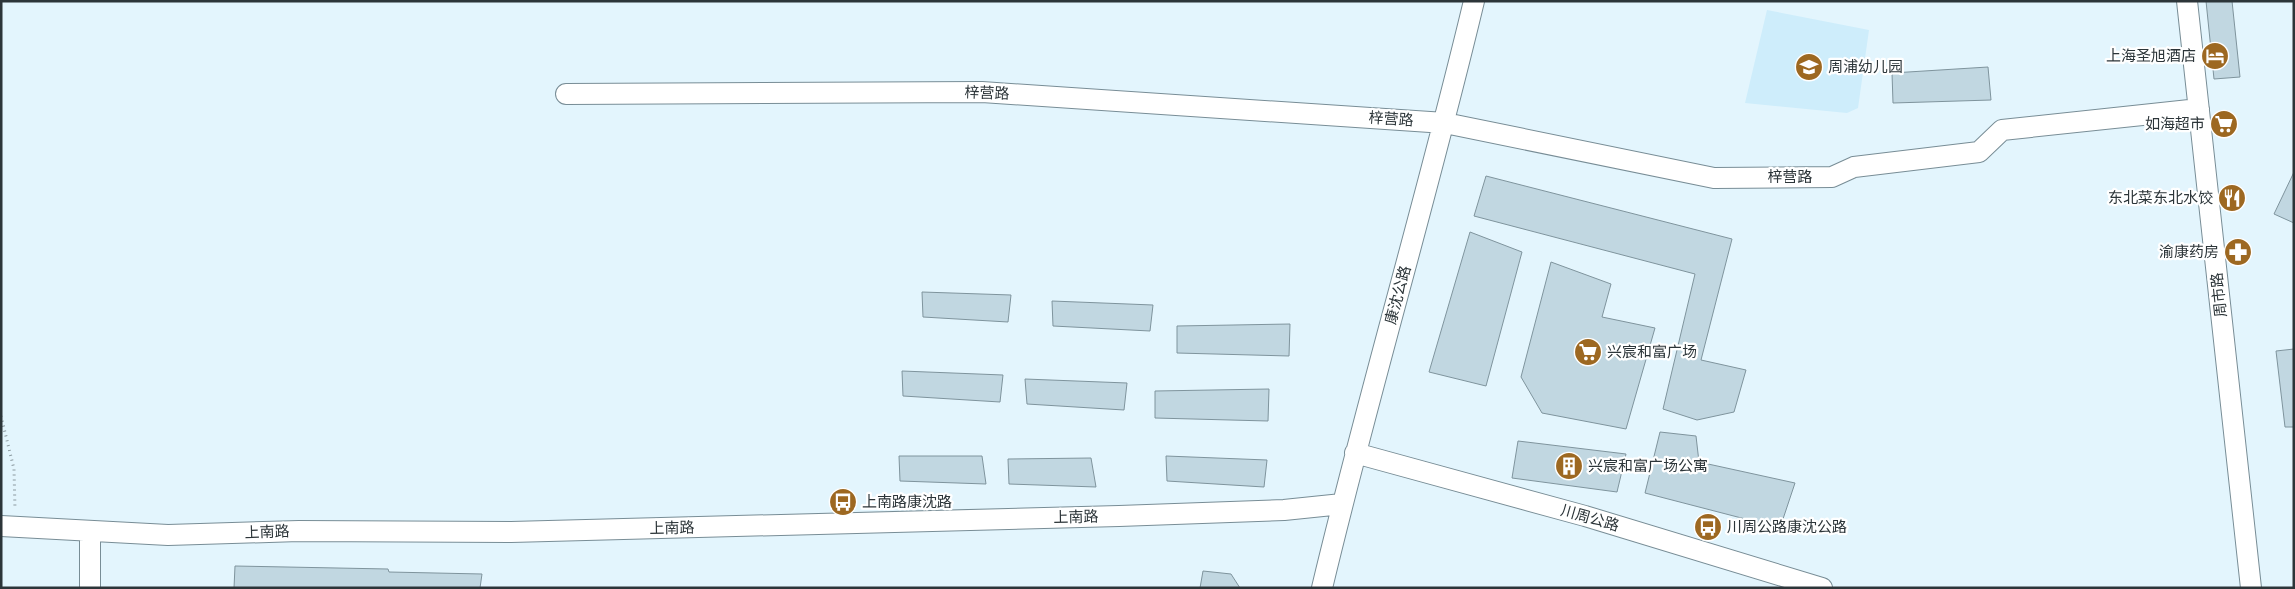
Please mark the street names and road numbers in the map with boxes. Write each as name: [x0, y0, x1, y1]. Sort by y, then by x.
street label: 梓营路: [964, 83, 1010, 103]
street label: 梓营路: [1368, 108, 1414, 130]
street label: 梓营路: [1767, 168, 1813, 186]
street label: 康沈公路: [1382, 264, 1414, 326]
street label: 周市路: [2208, 272, 2230, 318]
street label: 川周公路: [1559, 501, 1621, 535]
street label: 上南路: [1053, 508, 1099, 526]
street label: 上南路: [649, 519, 695, 537]
street label: 上南路: [244, 522, 290, 542]

